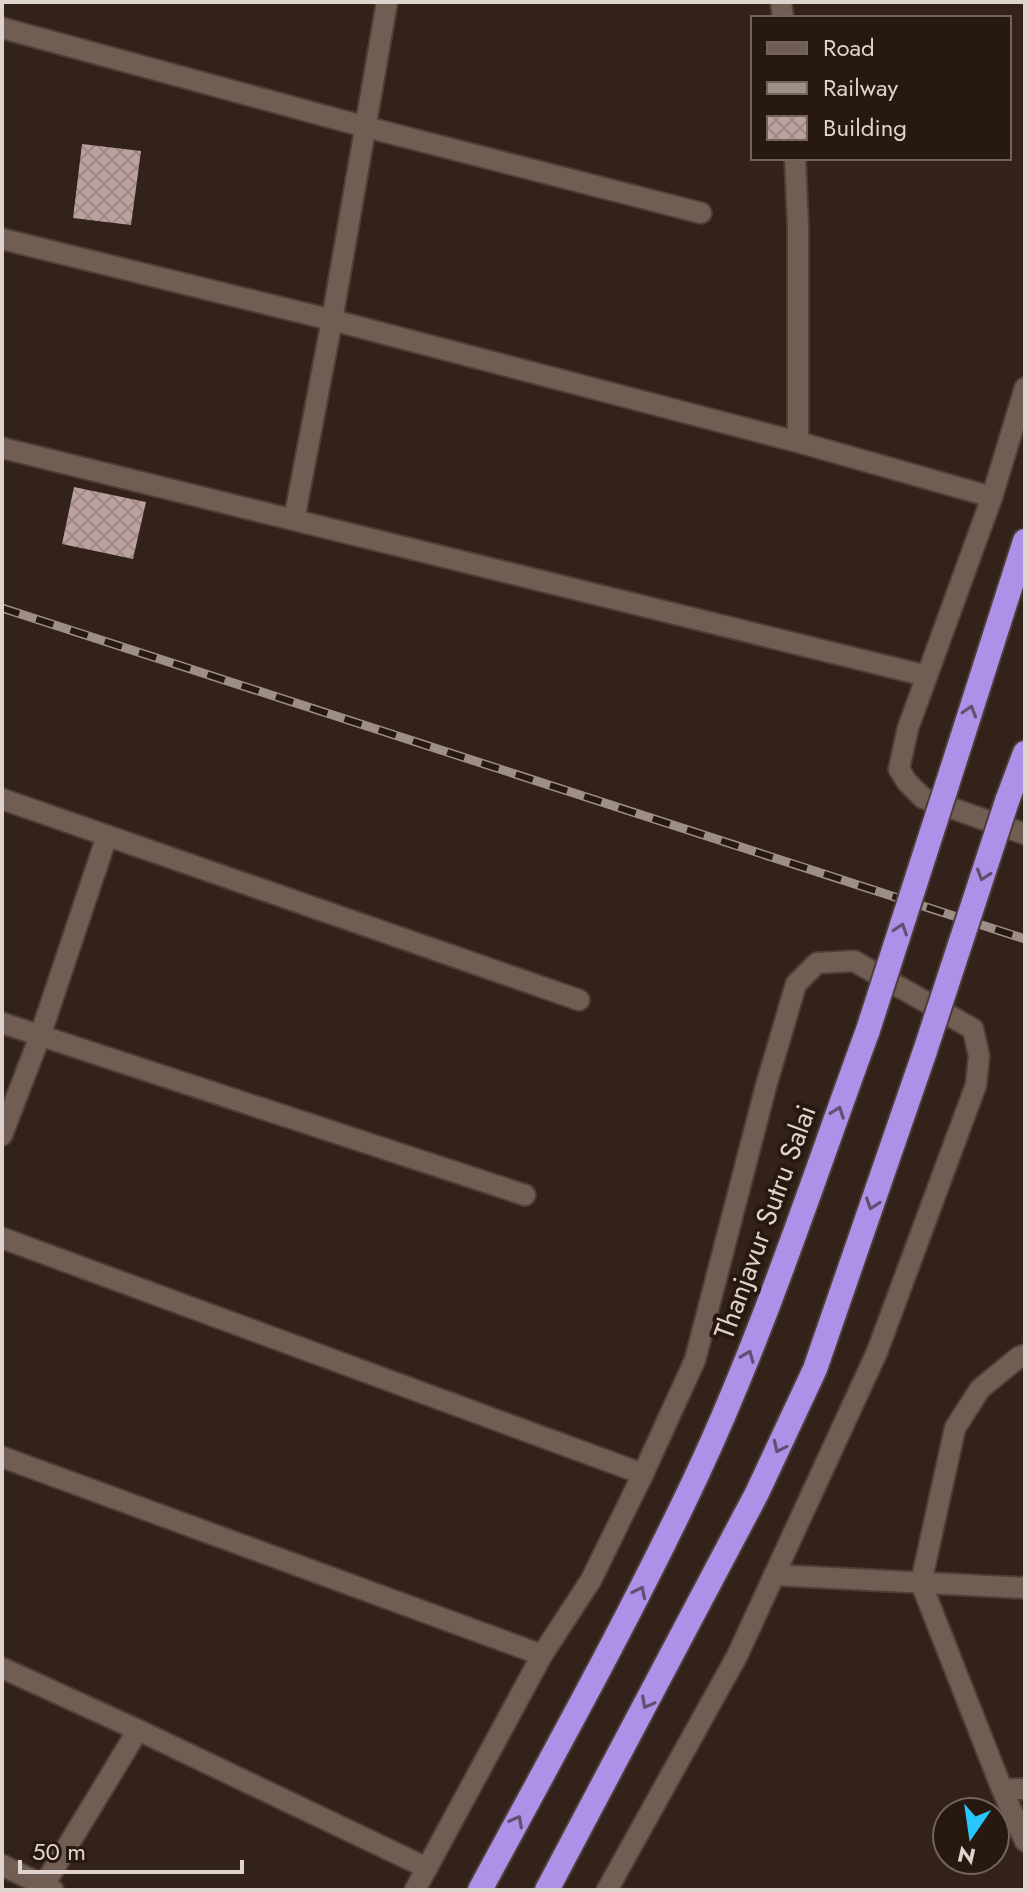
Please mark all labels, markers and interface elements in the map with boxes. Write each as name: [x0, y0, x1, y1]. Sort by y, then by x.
legend: [751, 16, 1011, 160]
text: Road: [823, 30, 875, 65]
text: Railway: [823, 70, 898, 105]
text: Building: [823, 110, 907, 145]
one-way arrow: [961, 705, 977, 719]
one-way arrow: [976, 868, 992, 882]
one-way arrow: [891, 922, 907, 936]
street label: Thanjavur Sutru Salai: [704, 1099, 826, 1345]
one-way arrow: [828, 1106, 845, 1120]
one-way arrow: [865, 1197, 882, 1211]
one-way arrow: [738, 1350, 755, 1364]
one-way arrow: [773, 1438, 789, 1453]
one-way arrow: [630, 1586, 646, 1601]
one-way arrow: [642, 1694, 657, 1709]
north arrow: [931, 1796, 1011, 1876]
one-way arrow: [507, 1815, 522, 1830]
scale bar: [20, 1824, 242, 1874]
text: 50 m: [32, 1834, 86, 1869]
text: N: [954, 1838, 979, 1873]

